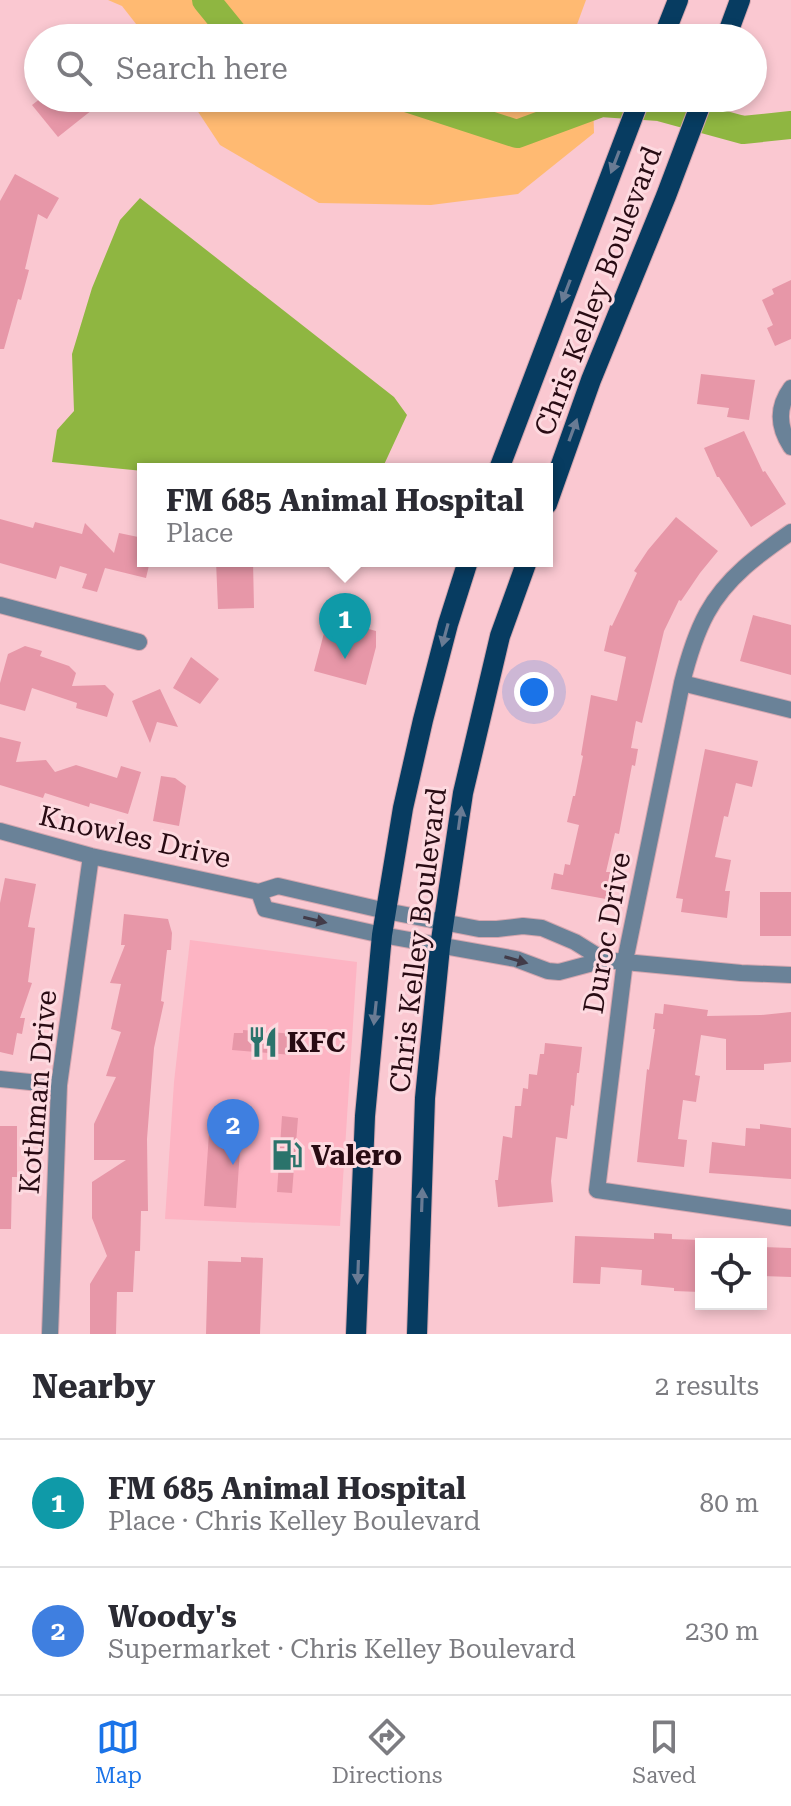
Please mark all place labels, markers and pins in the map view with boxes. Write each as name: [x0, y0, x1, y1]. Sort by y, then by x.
pin: 1: [319, 593, 371, 659]
restaurant icon: KFC: [246, 1025, 280, 1059]
place label: KFC: [287, 1026, 346, 1059]
pin: 2: [207, 1099, 259, 1165]
fuel station icon: Valero: [270, 1138, 304, 1172]
place label: Valero: [311, 1139, 402, 1172]

